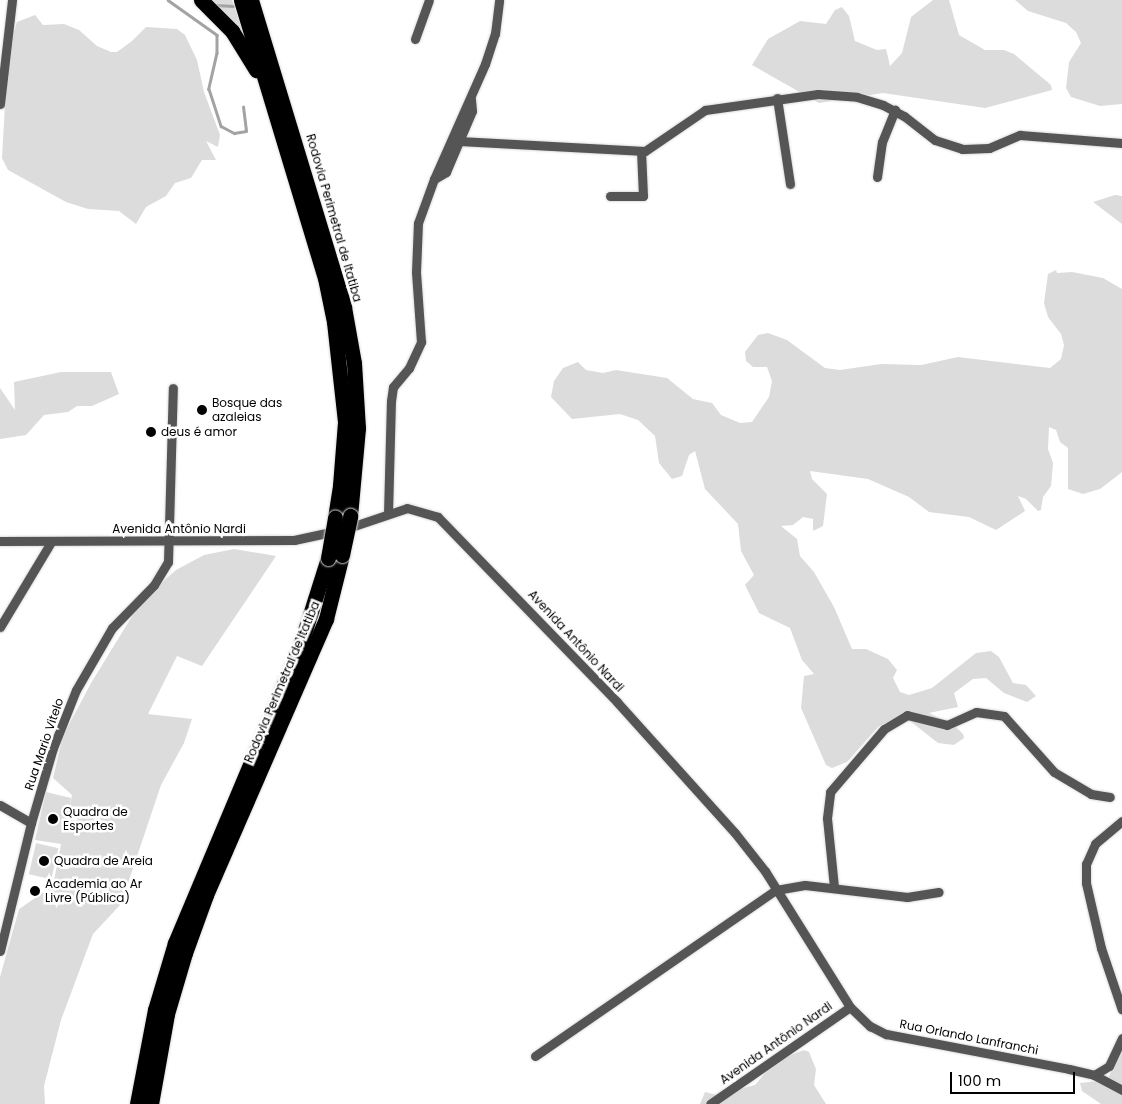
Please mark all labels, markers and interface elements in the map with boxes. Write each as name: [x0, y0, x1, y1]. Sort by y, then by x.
street label: Rodovia Perimetral de Itatiba: [303, 132, 365, 304]
place label: Bosque das azaleias: [212, 396, 282, 424]
marker: Bosque das azaleias: [196, 404, 208, 416]
place label: deus é amor: [161, 425, 237, 439]
marker: deus é amor: [145, 426, 157, 438]
street label: Avenida Antônio Nardi: [112, 522, 246, 536]
street label: Avenida Antônio Nardi: [525, 587, 627, 695]
street label: Rodovia Perimetral de Itatiba: [241, 599, 323, 765]
street label: Rua Mario Vitelo: [21, 696, 67, 792]
place label: Quadra de Esportes: [63, 805, 128, 833]
marker: Quadra de Esportes: [47, 813, 59, 825]
place label: Quadra de Areia: [54, 854, 153, 868]
marker: Quadra de Areia: [38, 855, 50, 867]
place label: Academia ao Ar Livre (Pública): [45, 877, 142, 905]
marker: Academia ao Ar Livre (Pública): [29, 885, 41, 897]
street label: Avenida Antônio Nardi: [717, 999, 835, 1087]
street label: Rua Orlando Lanfranchi: [898, 1016, 1040, 1058]
scale bar: [952, 1062, 1077, 1094]
text: 100 m: [958, 1070, 1001, 1091]

